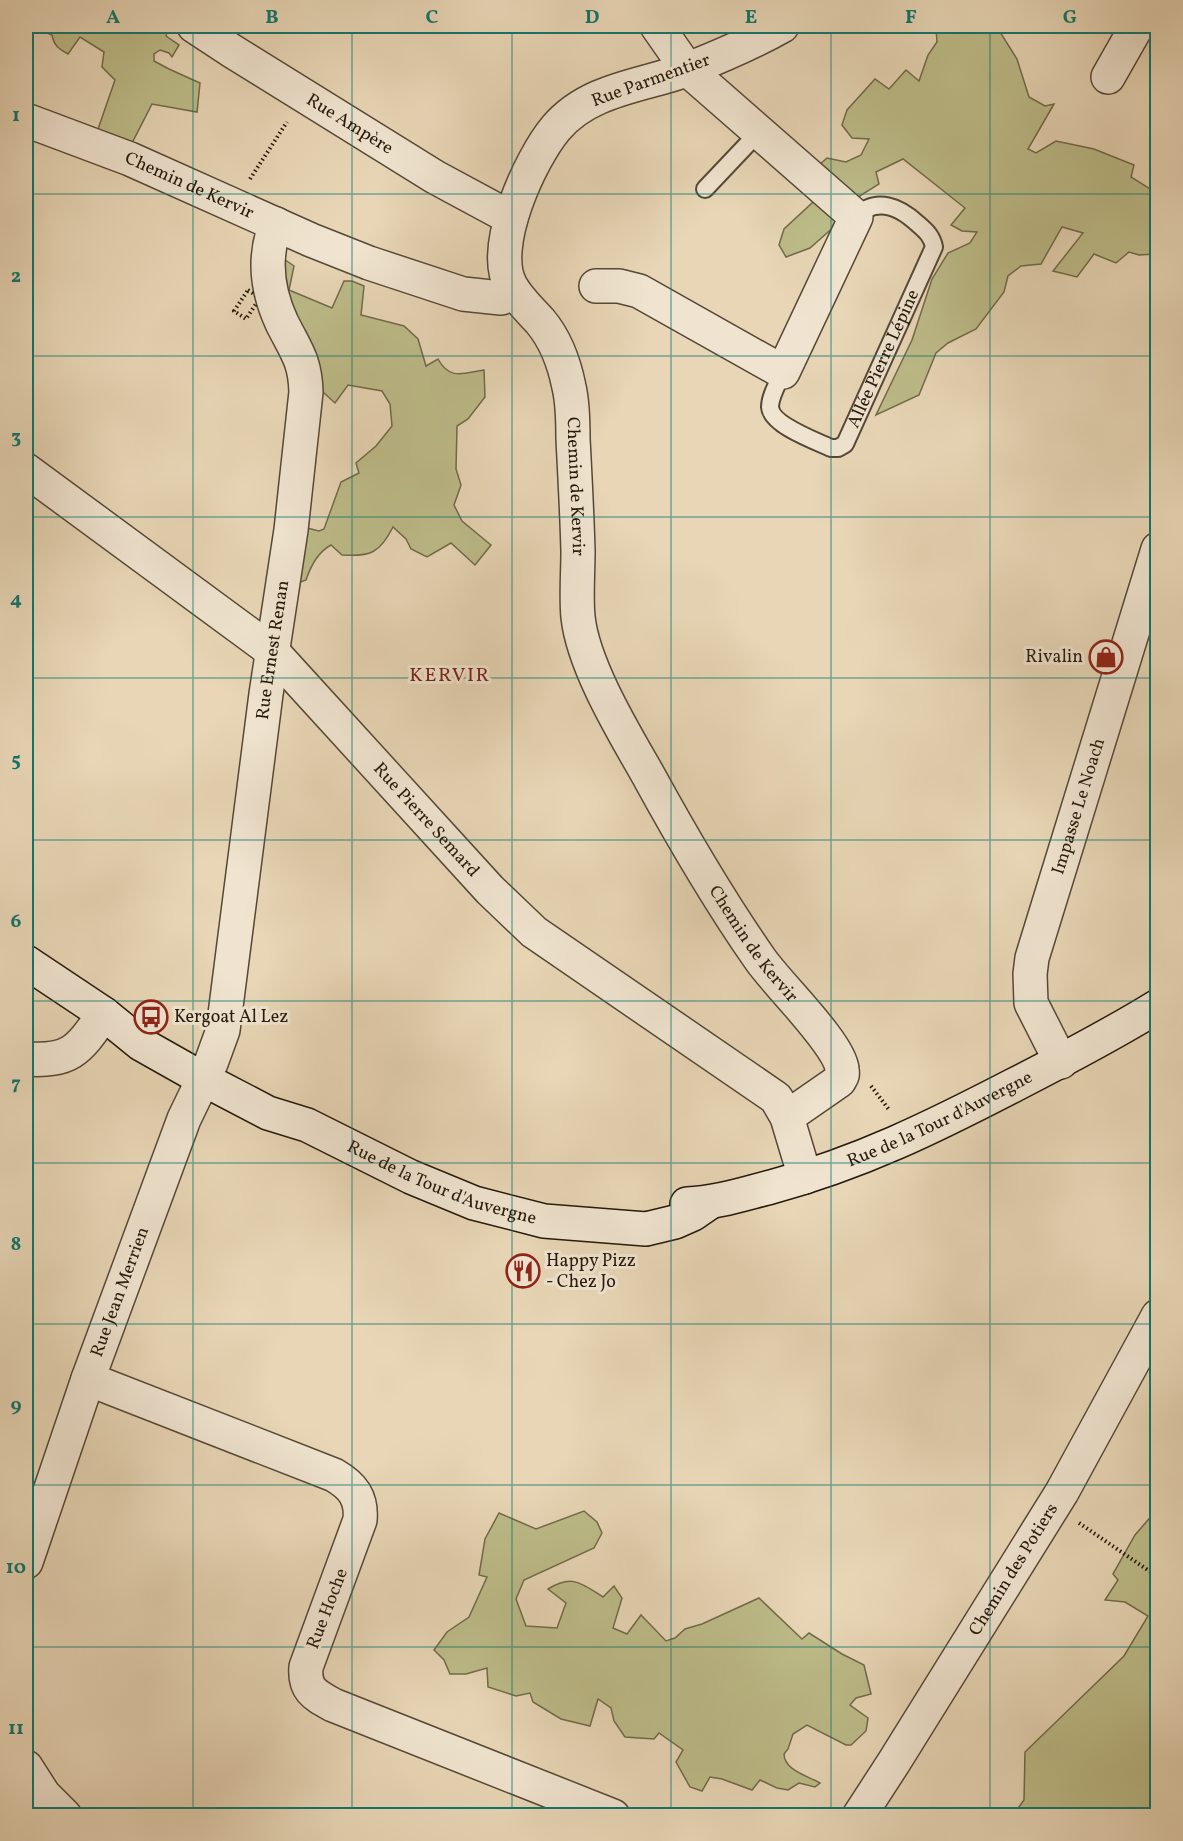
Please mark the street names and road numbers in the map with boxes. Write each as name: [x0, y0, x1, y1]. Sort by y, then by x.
street label: Rue Parmentier: [588, 48, 714, 114]
street label: Rue Ampère: [301, 88, 398, 161]
street label: Chemin de Kervir: [121, 146, 258, 226]
street label: Allée Pierre Lépine: [841, 285, 926, 432]
street label: Chemin de Kervir: [560, 417, 591, 556]
street label: Rue Ernest Renan: [250, 578, 296, 721]
street label: Impasse Le Noach: [1046, 735, 1112, 878]
street label: Rue Pierre Semard: [367, 757, 485, 883]
street label: Chemin de Kervir: [702, 881, 804, 1008]
street label: Rue de la Tour d'Auvergne: [844, 1065, 1037, 1174]
street label: Rue de la Tour d'Auvergne: [343, 1134, 539, 1231]
street label: Rue Jean Merrien: [85, 1223, 156, 1361]
street label: Chemin des Potiers: [963, 1498, 1065, 1641]
street label: Rue Hoche: [301, 1565, 355, 1653]

